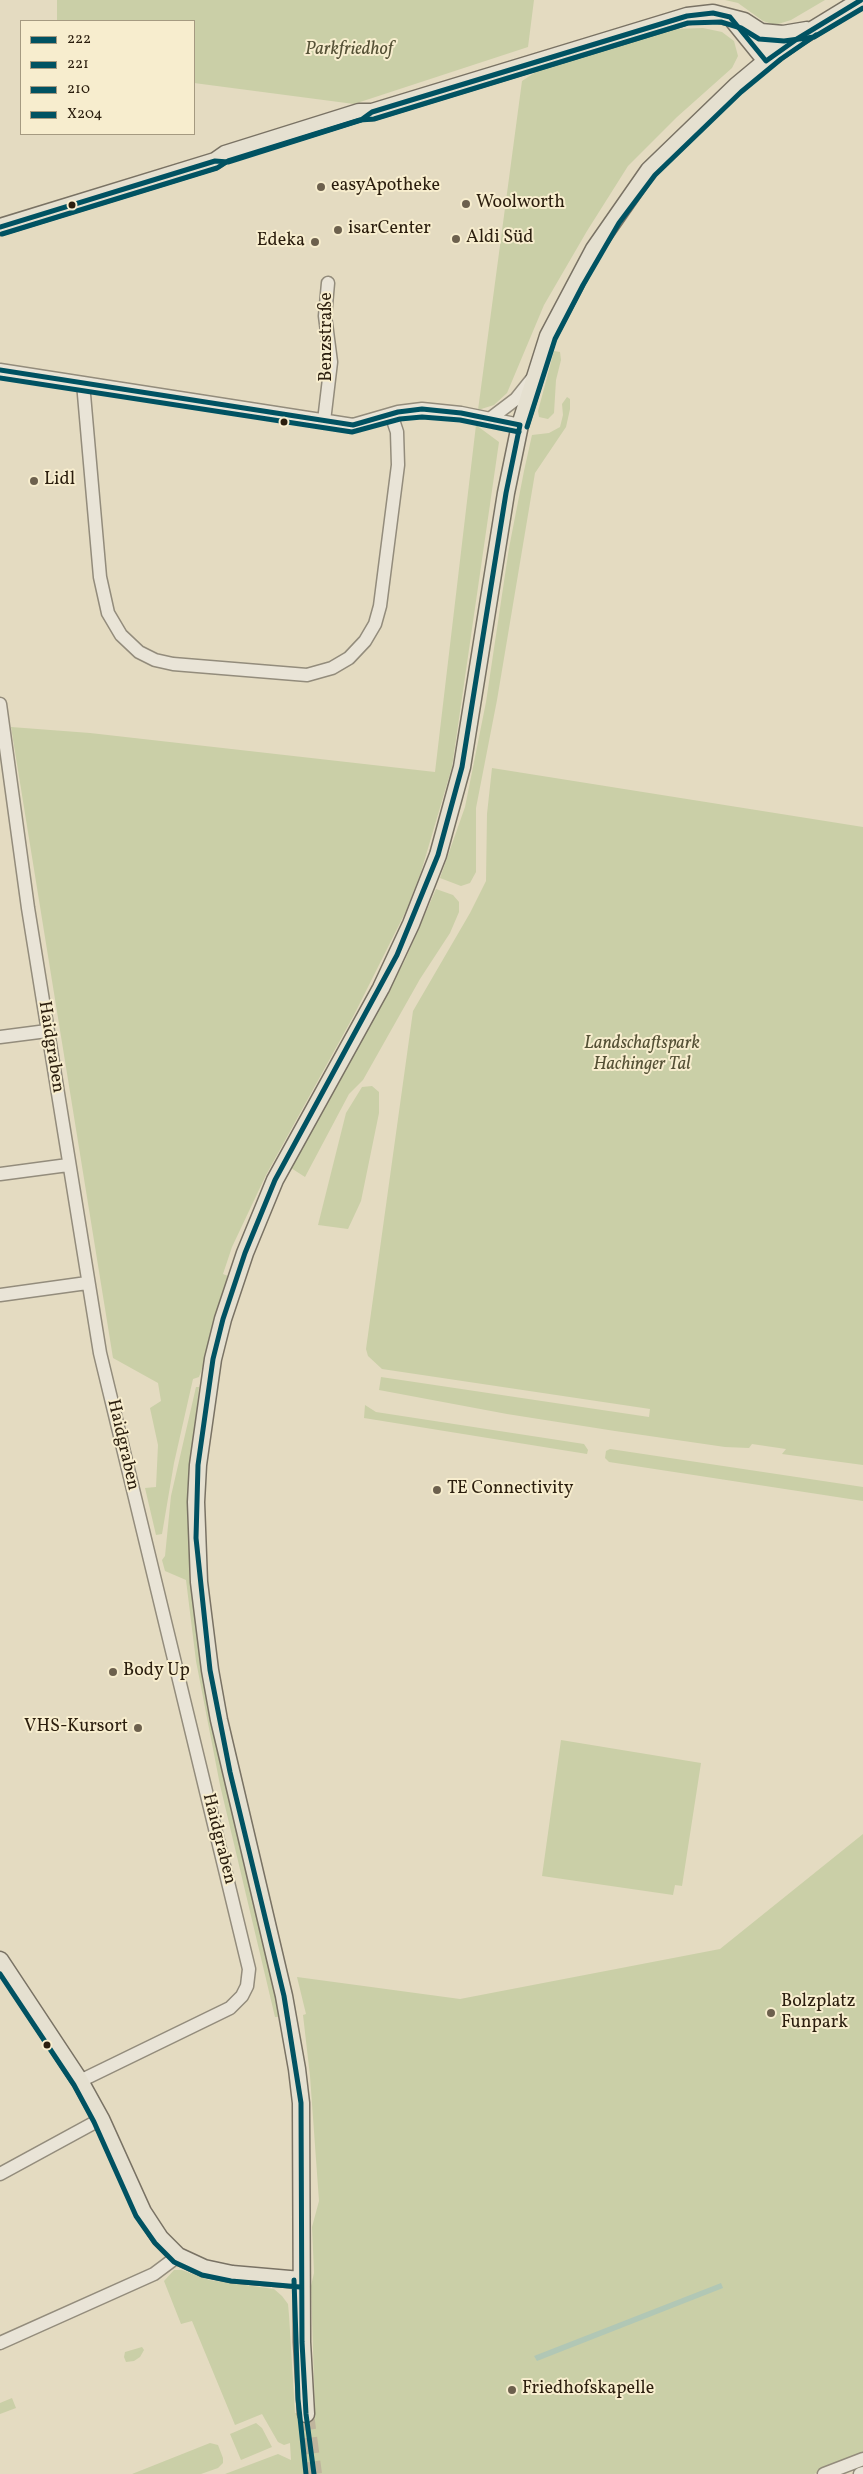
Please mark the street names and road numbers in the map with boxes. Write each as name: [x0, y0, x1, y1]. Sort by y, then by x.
street label: Benzstraße: [317, 292, 339, 382]
street label: Haidgraben: [32, 999, 68, 1095]
street label: Haidgraben: [101, 1397, 143, 1493]
street label: Haidgraben: [196, 1791, 240, 1887]

